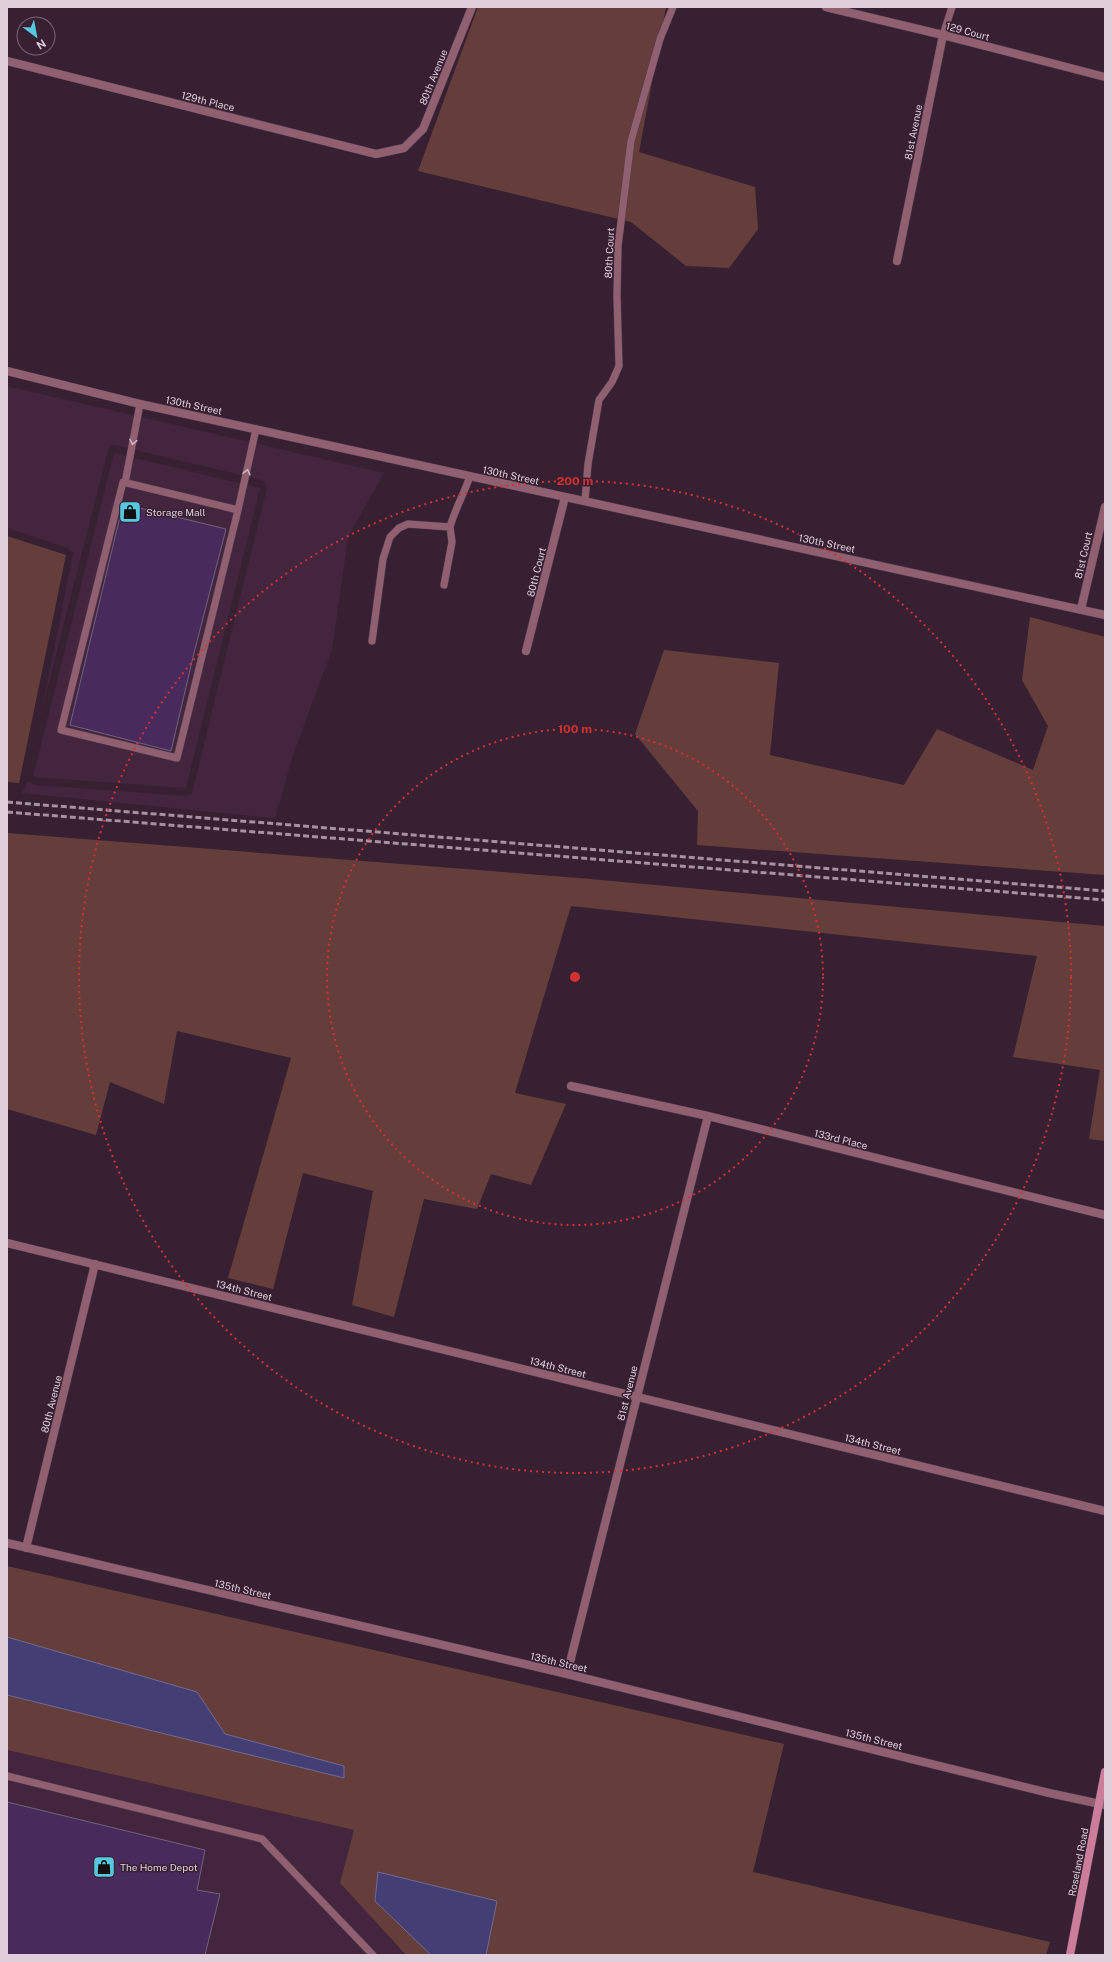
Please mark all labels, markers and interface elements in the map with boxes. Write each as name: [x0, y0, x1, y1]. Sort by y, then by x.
north arrow: [16, 16, 56, 56]
street label: 129 Court: [945, 19, 991, 43]
text: N: [34, 37, 48, 52]
street label: 80th Avenue: [416, 47, 450, 107]
street label: 129th Place: [180, 89, 236, 113]
street label: 81st Avenue: [902, 103, 924, 161]
street label: 80th Court: [602, 227, 616, 279]
street label: 130th Street: [165, 393, 224, 417]
one-way arrow: [129, 439, 138, 445]
street label: 130th Street: [482, 463, 541, 487]
one-way arrow: [242, 469, 250, 475]
text: 200 m: [557, 474, 593, 488]
shop icon: Storage Mall: [117, 499, 143, 525]
place label: Storage Mall: [146, 506, 206, 518]
street label: 81st Court: [1072, 530, 1094, 580]
street label: 130th Street: [798, 531, 857, 555]
street label: 80th Court: [524, 546, 548, 598]
text: 100 m: [558, 722, 592, 736]
centre of rings: [568, 970, 582, 984]
street label: 133rd Place: [813, 1127, 869, 1152]
street label: 134th Street: [214, 1277, 274, 1303]
street label: 134th Street: [528, 1354, 588, 1380]
street label: 81st Avenue: [614, 1364, 640, 1422]
street label: 80th Avenue: [38, 1374, 64, 1434]
street label: 134th Street: [843, 1431, 903, 1457]
street label: 135th Street: [213, 1577, 273, 1601]
street label: 135th Street: [529, 1650, 589, 1674]
street label: 135th Street: [844, 1726, 904, 1752]
street label: Roseland Road: [1065, 1827, 1091, 1897]
shop icon: The Home Depot: [91, 1854, 117, 1880]
place label: The Home Depot: [120, 1861, 198, 1873]

